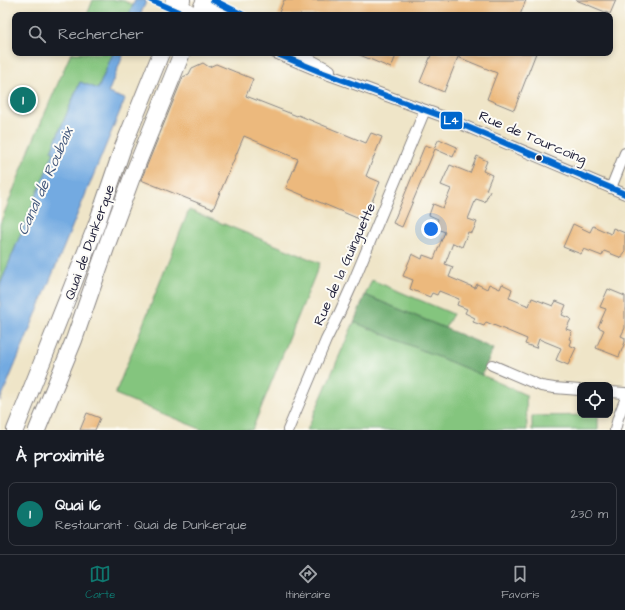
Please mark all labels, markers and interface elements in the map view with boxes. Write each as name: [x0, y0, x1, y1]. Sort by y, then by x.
search box: [12, 12, 613, 56]
icon: search: [26, 23, 48, 45]
text: Rechercher: [58, 24, 143, 45]
pin: 1: [10, 85, 36, 115]
street label: Rue de Tourcoing: [476, 106, 590, 170]
line badge: L4: [440, 111, 463, 130]
text: L4: [443, 113, 459, 128]
water label: Canal de Roubaix: [12, 122, 79, 238]
unlabelled marker: [534, 153, 544, 163]
street label: Quai de Dunkerque: [60, 182, 120, 303]
street label: Rue de la Guinguette: [309, 200, 381, 329]
your location: [421, 219, 441, 239]
map controls: [577, 382, 613, 418]
button: locate: [577, 382, 613, 418]
text: À proximité: [16, 444, 105, 468]
text: Quai 16: [55, 495, 101, 516]
text: 1: [29, 505, 31, 523]
text: 230 m: [570, 505, 608, 523]
text: Restaurant · Quai de Dunkerque: [55, 516, 247, 534]
tab: Carte: [85, 563, 115, 602]
tab: Itinéraire: [286, 563, 331, 602]
tab: Favoris: [501, 563, 540, 602]

